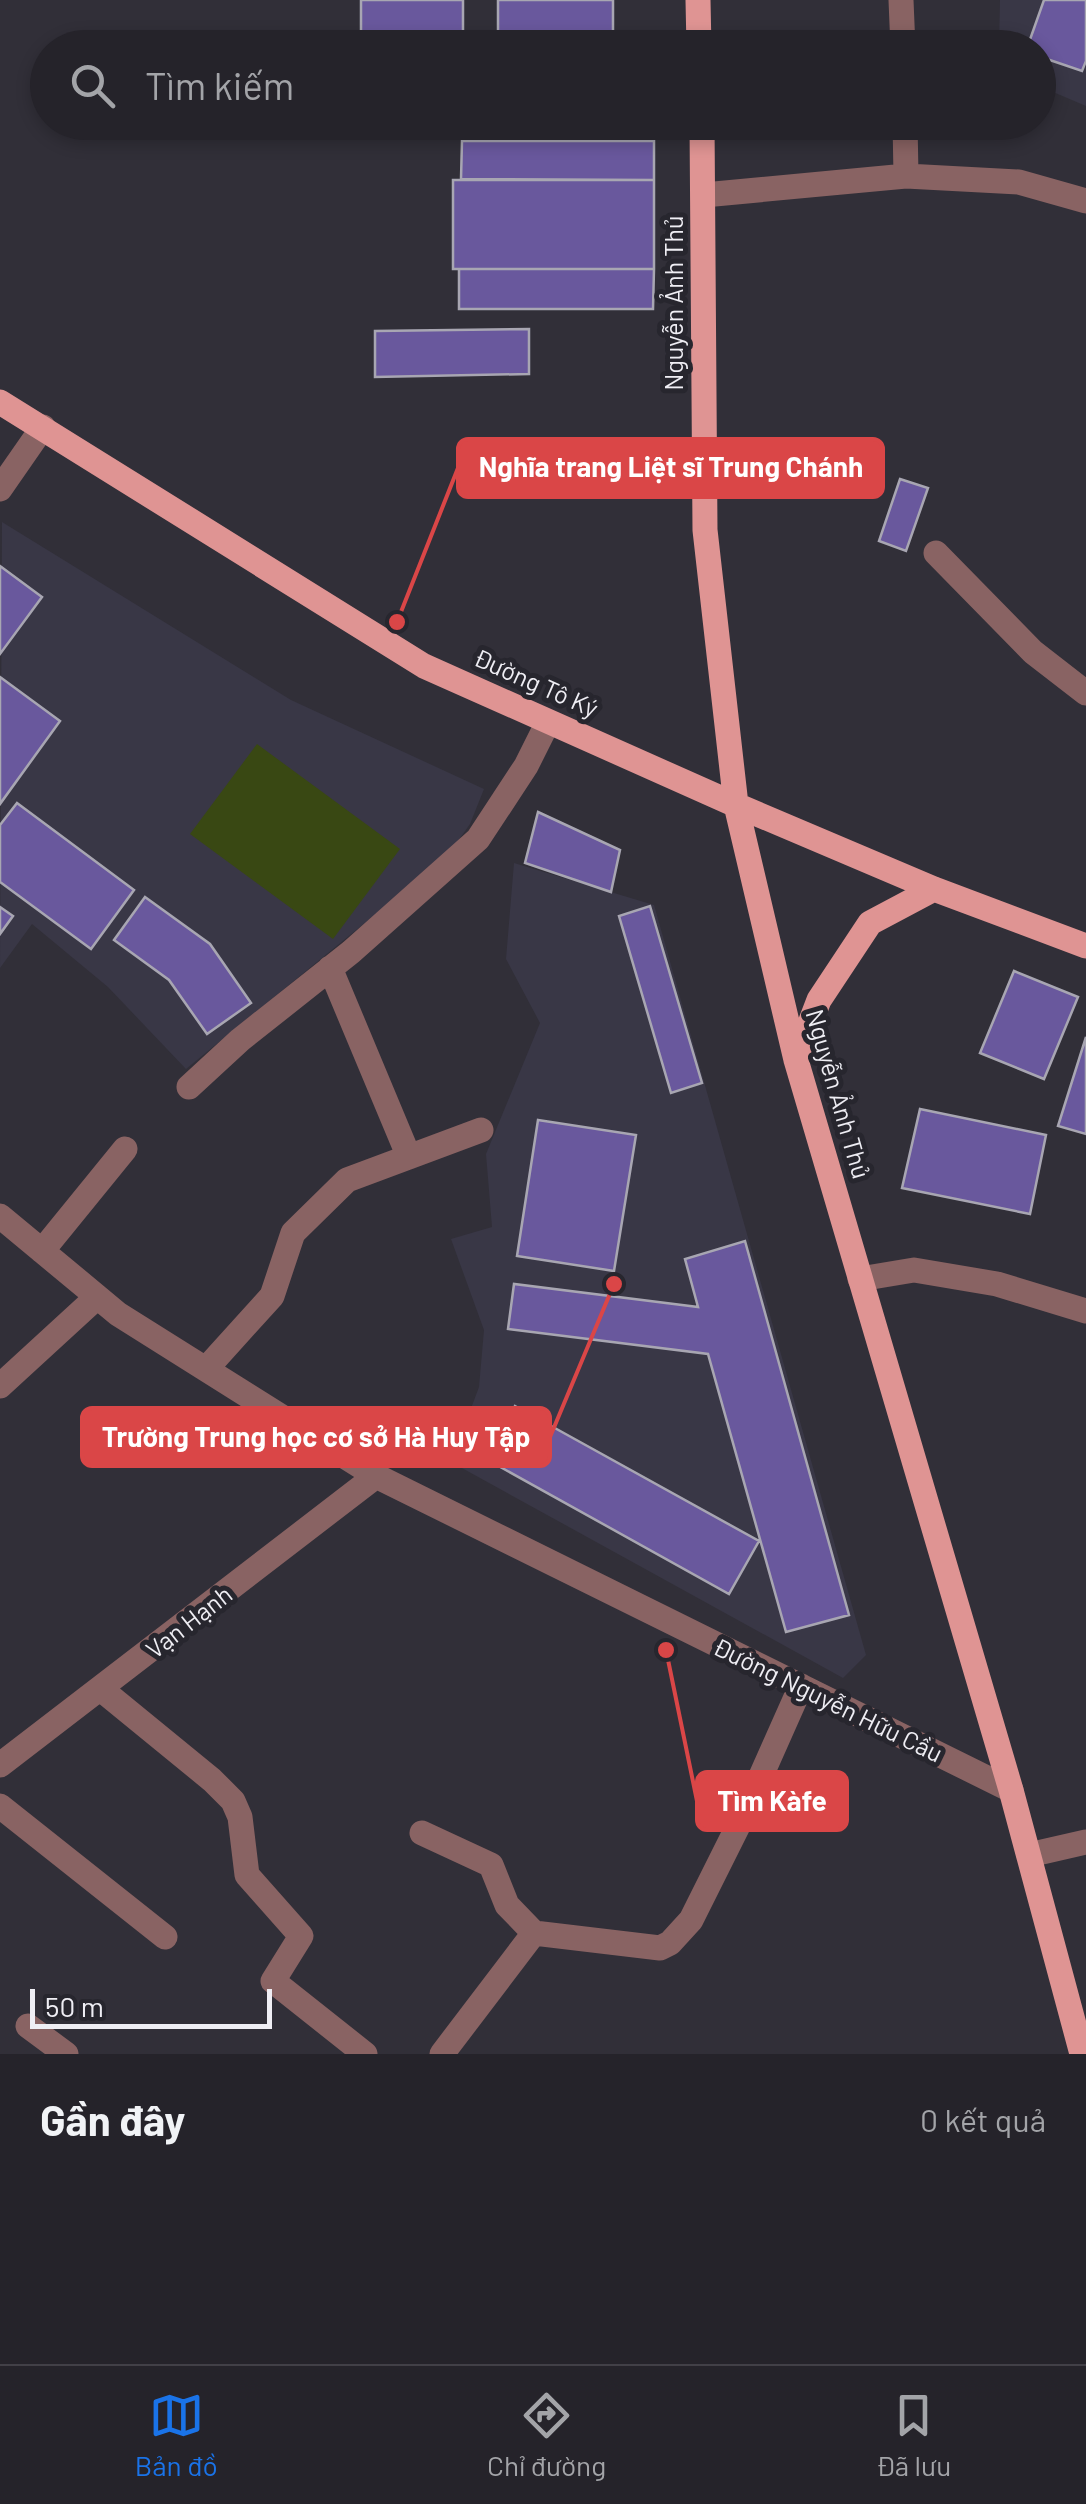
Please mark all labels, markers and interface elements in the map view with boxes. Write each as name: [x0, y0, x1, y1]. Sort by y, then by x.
search box: [30, 30, 1056, 140]
icon: search: [65, 58, 120, 113]
text: Tìm kiếm: [145, 62, 294, 108]
street label: Nguyễn Ảnh Thủ: [658, 216, 688, 390]
callout: Nghĩa trang Liệt sĩ Trung Chánh: [458, 439, 883, 497]
text: Nghĩa trang Liệt sĩ Trung Chánh: [479, 449, 863, 484]
street label: Đường Tô Ký: [470, 641, 603, 723]
street label: Nguyễn Ảnh Thủ: [800, 1006, 877, 1182]
callout: Trường Trung học cơ sở Hà Huy Tập: [82, 1408, 550, 1466]
text: Trường Trung học cơ sở Hà Huy Tập: [102, 1419, 530, 1453]
street label: Vạn Hạnh: [139, 1578, 237, 1664]
street label: Đường Nguyễn Hữu Cầu: [709, 1631, 948, 1768]
callout: Tìm Kàfe: [697, 1772, 847, 1830]
text: Tìm Kàfe: [717, 1783, 827, 1817]
scale bar: [30, 1984, 272, 2028]
text: 50 m: [45, 1989, 104, 2023]
text: Gần đây: [40, 2094, 185, 2144]
text: 0 kết quả: [920, 2100, 1046, 2138]
tab: Bản đồ: [135, 2388, 217, 2482]
tab: Chỉ đường: [487, 2388, 606, 2482]
tab: Đã lưu: [876, 2388, 951, 2482]

